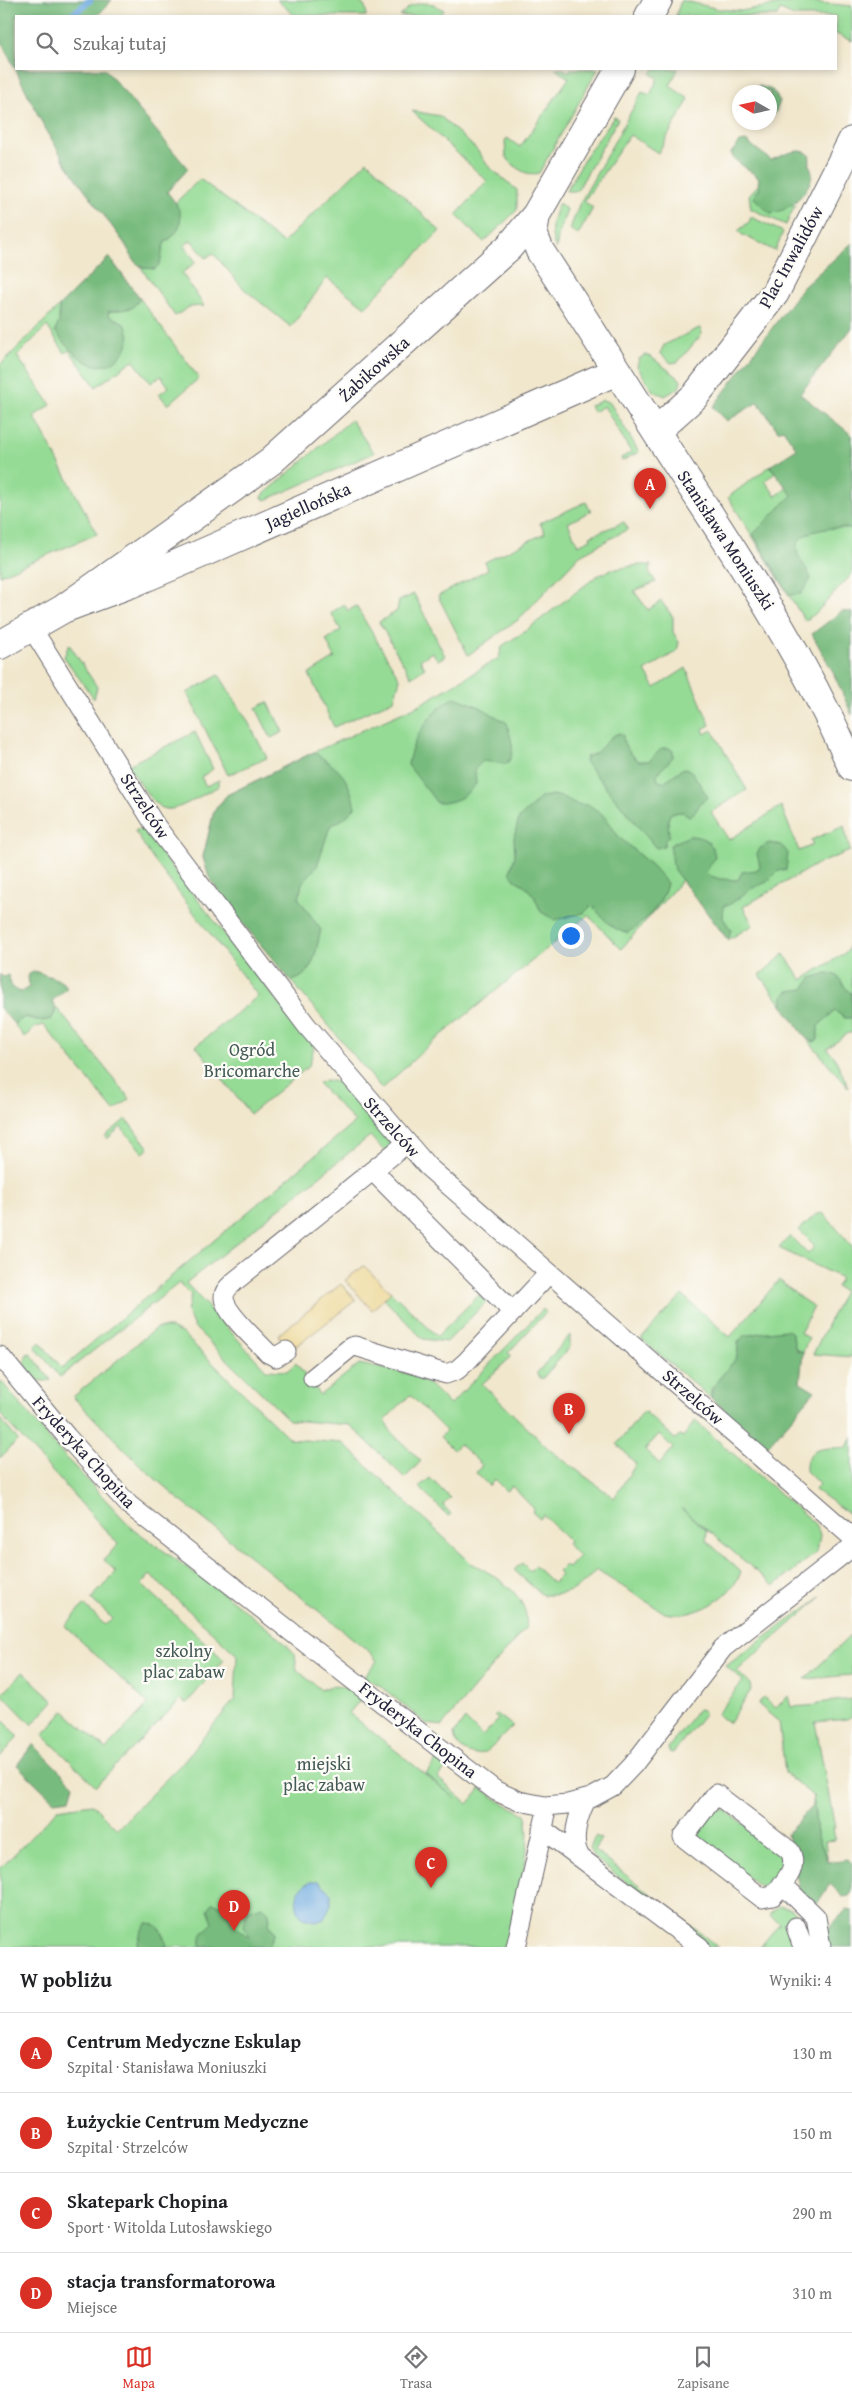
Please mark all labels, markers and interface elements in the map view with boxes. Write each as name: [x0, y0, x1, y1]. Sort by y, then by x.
search box: [15, 15, 837, 70]
icon: search: [33, 29, 61, 57]
text: Szukaj tutaj: [73, 29, 167, 57]
north arrow: [732, 85, 777, 130]
street label: Plac Inwalidów: [751, 200, 830, 313]
street label: Żabikowska: [332, 329, 416, 408]
street label: Stanisława Moniuszki: [671, 464, 782, 615]
pin: A: [634, 468, 666, 509]
street label: Jagiellońska: [259, 475, 355, 537]
street label: Strzelców: [114, 767, 177, 844]
your location: [558, 923, 584, 949]
park label: Ogród Bricomarche: [204, 1036, 300, 1084]
street label: Strzelców: [358, 1090, 427, 1163]
street label: Strzelców: [657, 1362, 730, 1431]
street label: Fryderyka Chopina: [26, 1389, 143, 1514]
pin: B: [553, 1393, 585, 1434]
park label: szkolny plac zabaw: [143, 1637, 225, 1685]
street label: Fryderyka Chopina: [353, 1675, 484, 1785]
park label: miejski plac zabaw: [283, 1750, 365, 1798]
pin: C: [415, 1847, 447, 1888]
pin: D: [218, 1890, 250, 1931]
text: W pobliżu: [20, 1964, 112, 1995]
text: Wyniki: 4: [769, 1968, 832, 1992]
text: Centrum Medyczne Eskulap: [67, 2027, 301, 2055]
text: A: [31, 2041, 41, 2065]
text: 130 m: [792, 2041, 832, 2065]
text: Szpital · Stanisława Moniuszki: [67, 2055, 267, 2079]
text: Łużyckie Centrum Medyczne: [67, 2107, 309, 2135]
text: B: [31, 2121, 41, 2145]
text: 150 m: [792, 2121, 832, 2145]
text: Szpital · Strzelców: [67, 2135, 188, 2159]
text: Skatepark Chopina: [67, 2187, 228, 2215]
text: C: [31, 2201, 41, 2225]
text: 290 m: [792, 2201, 832, 2225]
text: Sport · Witolda Lutosławskiego: [67, 2215, 272, 2239]
text: stacja transformatorowa: [67, 2267, 276, 2295]
text: D: [31, 2281, 41, 2305]
text: 310 m: [792, 2281, 832, 2305]
text: Miejsce: [67, 2295, 117, 2319]
tab: Mapa: [123, 2343, 155, 2393]
tab: Trasa: [400, 2343, 432, 2393]
tab: Zapisane: [677, 2343, 729, 2393]

